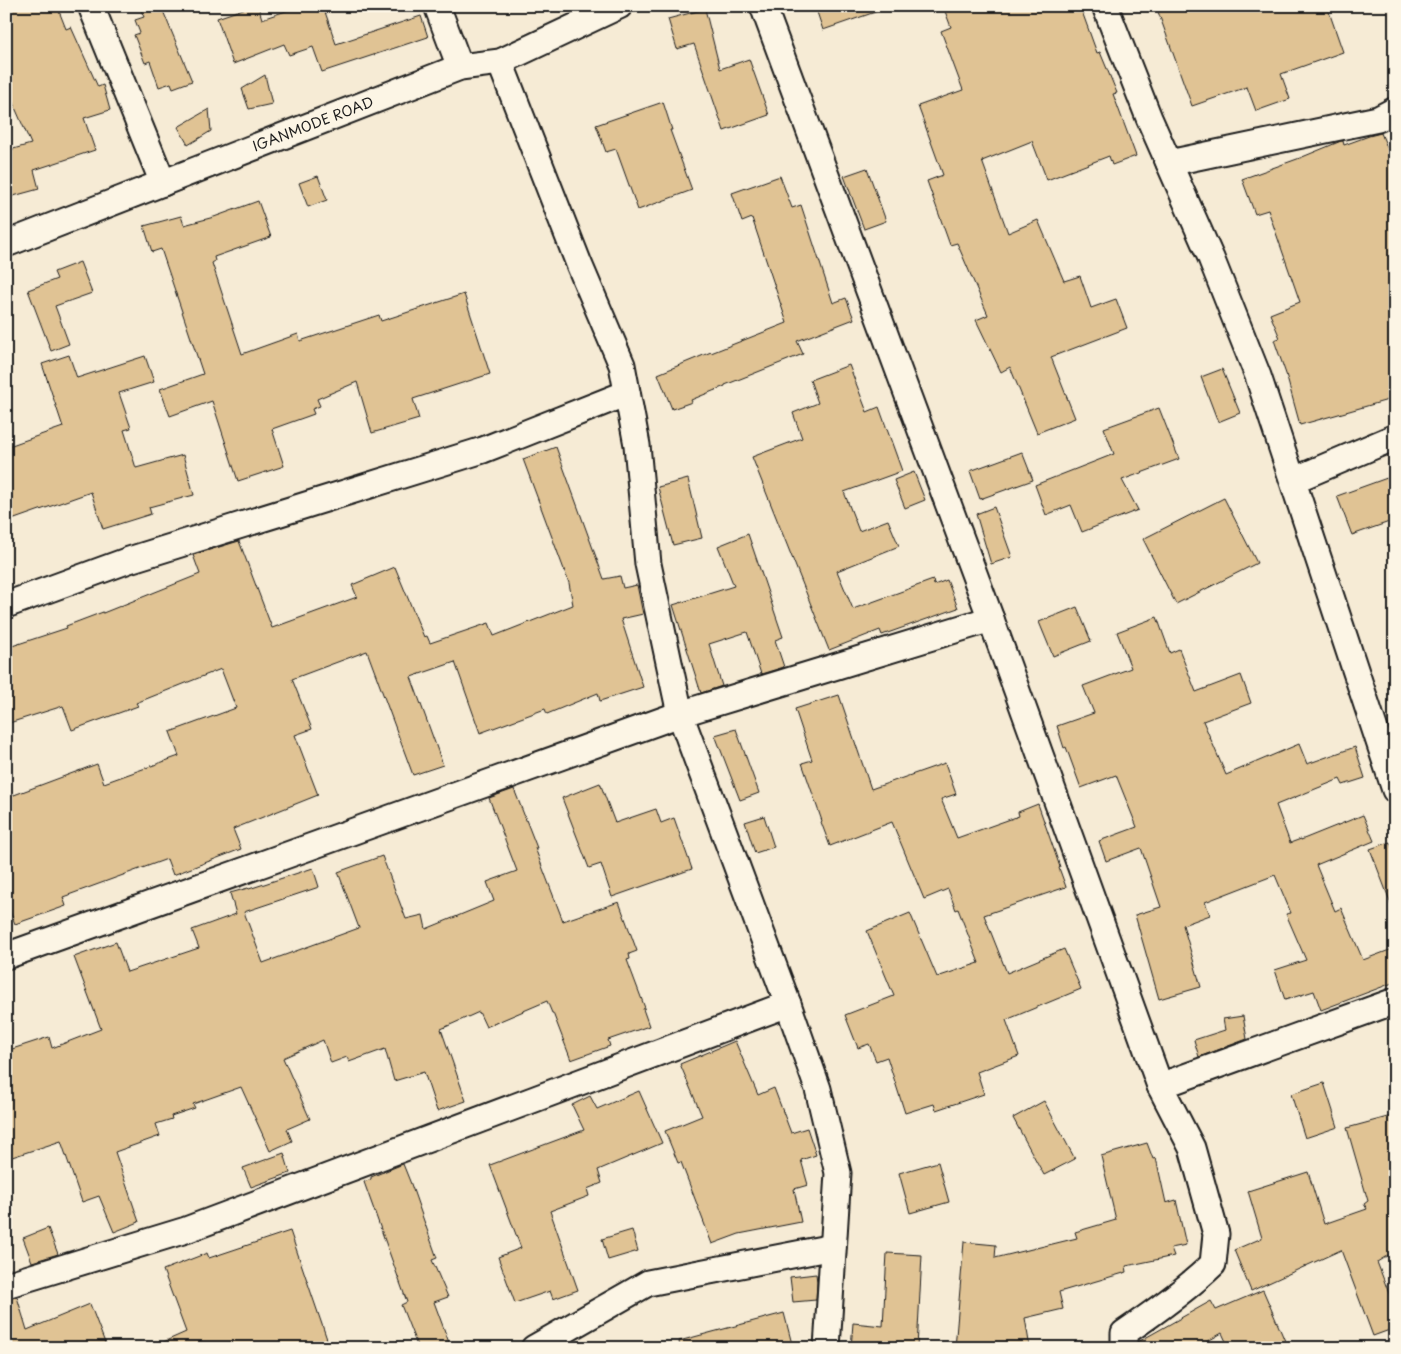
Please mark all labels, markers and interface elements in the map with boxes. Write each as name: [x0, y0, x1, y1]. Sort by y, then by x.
street label: IGANMODE ROAD: [249, 91, 376, 156]

